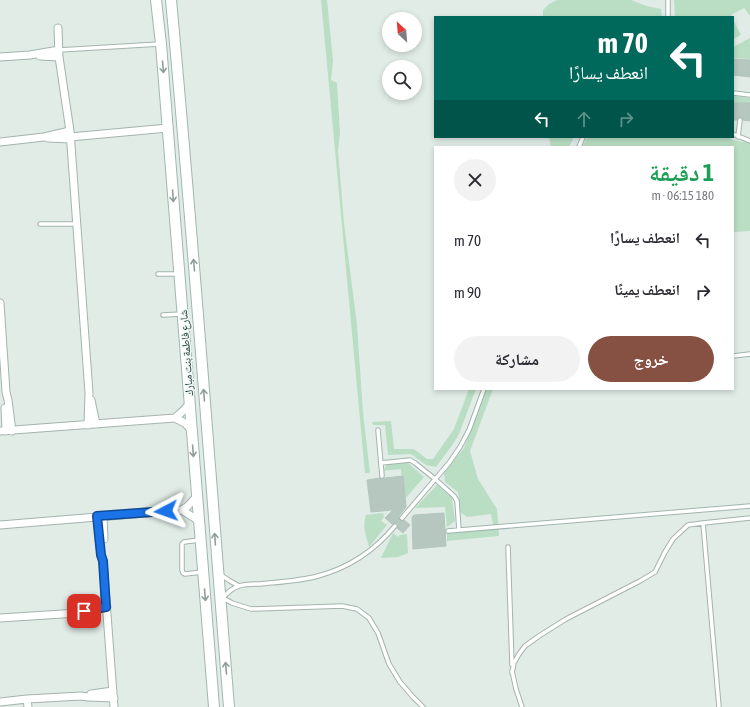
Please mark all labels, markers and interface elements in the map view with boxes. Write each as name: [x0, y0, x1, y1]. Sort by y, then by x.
north arrow: [382, 12, 422, 52]
map controls: [382, 12, 422, 100]
text: 70 m: [598, 27, 648, 59]
icon: left: [662, 32, 714, 84]
one-way arrow: [160, 60, 167, 73]
button: search: [382, 60, 422, 100]
text: انعطف يسارًا: [569, 62, 648, 83]
icon: left: [531, 108, 553, 130]
icon: ahead: [573, 108, 595, 130]
icon: right: [615, 108, 637, 130]
button: close: [454, 159, 496, 201]
text: 1 دقيقة: [649, 159, 714, 186]
text: 180 m · 06:15: [651, 188, 714, 203]
one-way arrow: [170, 189, 177, 202]
text: انعطف يسارًا: [610, 229, 680, 246]
icon: left: [692, 229, 714, 251]
text: 70 m: [454, 232, 481, 249]
one-way arrow: [191, 259, 198, 272]
text: انعطف يمينًا: [614, 281, 680, 298]
icon: right: [692, 281, 714, 303]
text: 90 m: [454, 284, 481, 301]
street label: شارع فاطمة بنت مبارك: [177, 309, 196, 396]
button: مشاركة: [454, 336, 580, 382]
button: خروج: [588, 336, 714, 382]
one-way arrow: [201, 389, 208, 402]
one-way arrow: [190, 444, 197, 457]
position arrow: [145, 490, 187, 532]
one-way arrow: [212, 533, 219, 546]
one-way arrow: [201, 588, 208, 601]
pin: [67, 594, 101, 628]
icon: arrive: [73, 600, 95, 622]
one-way arrow: [223, 662, 230, 675]

